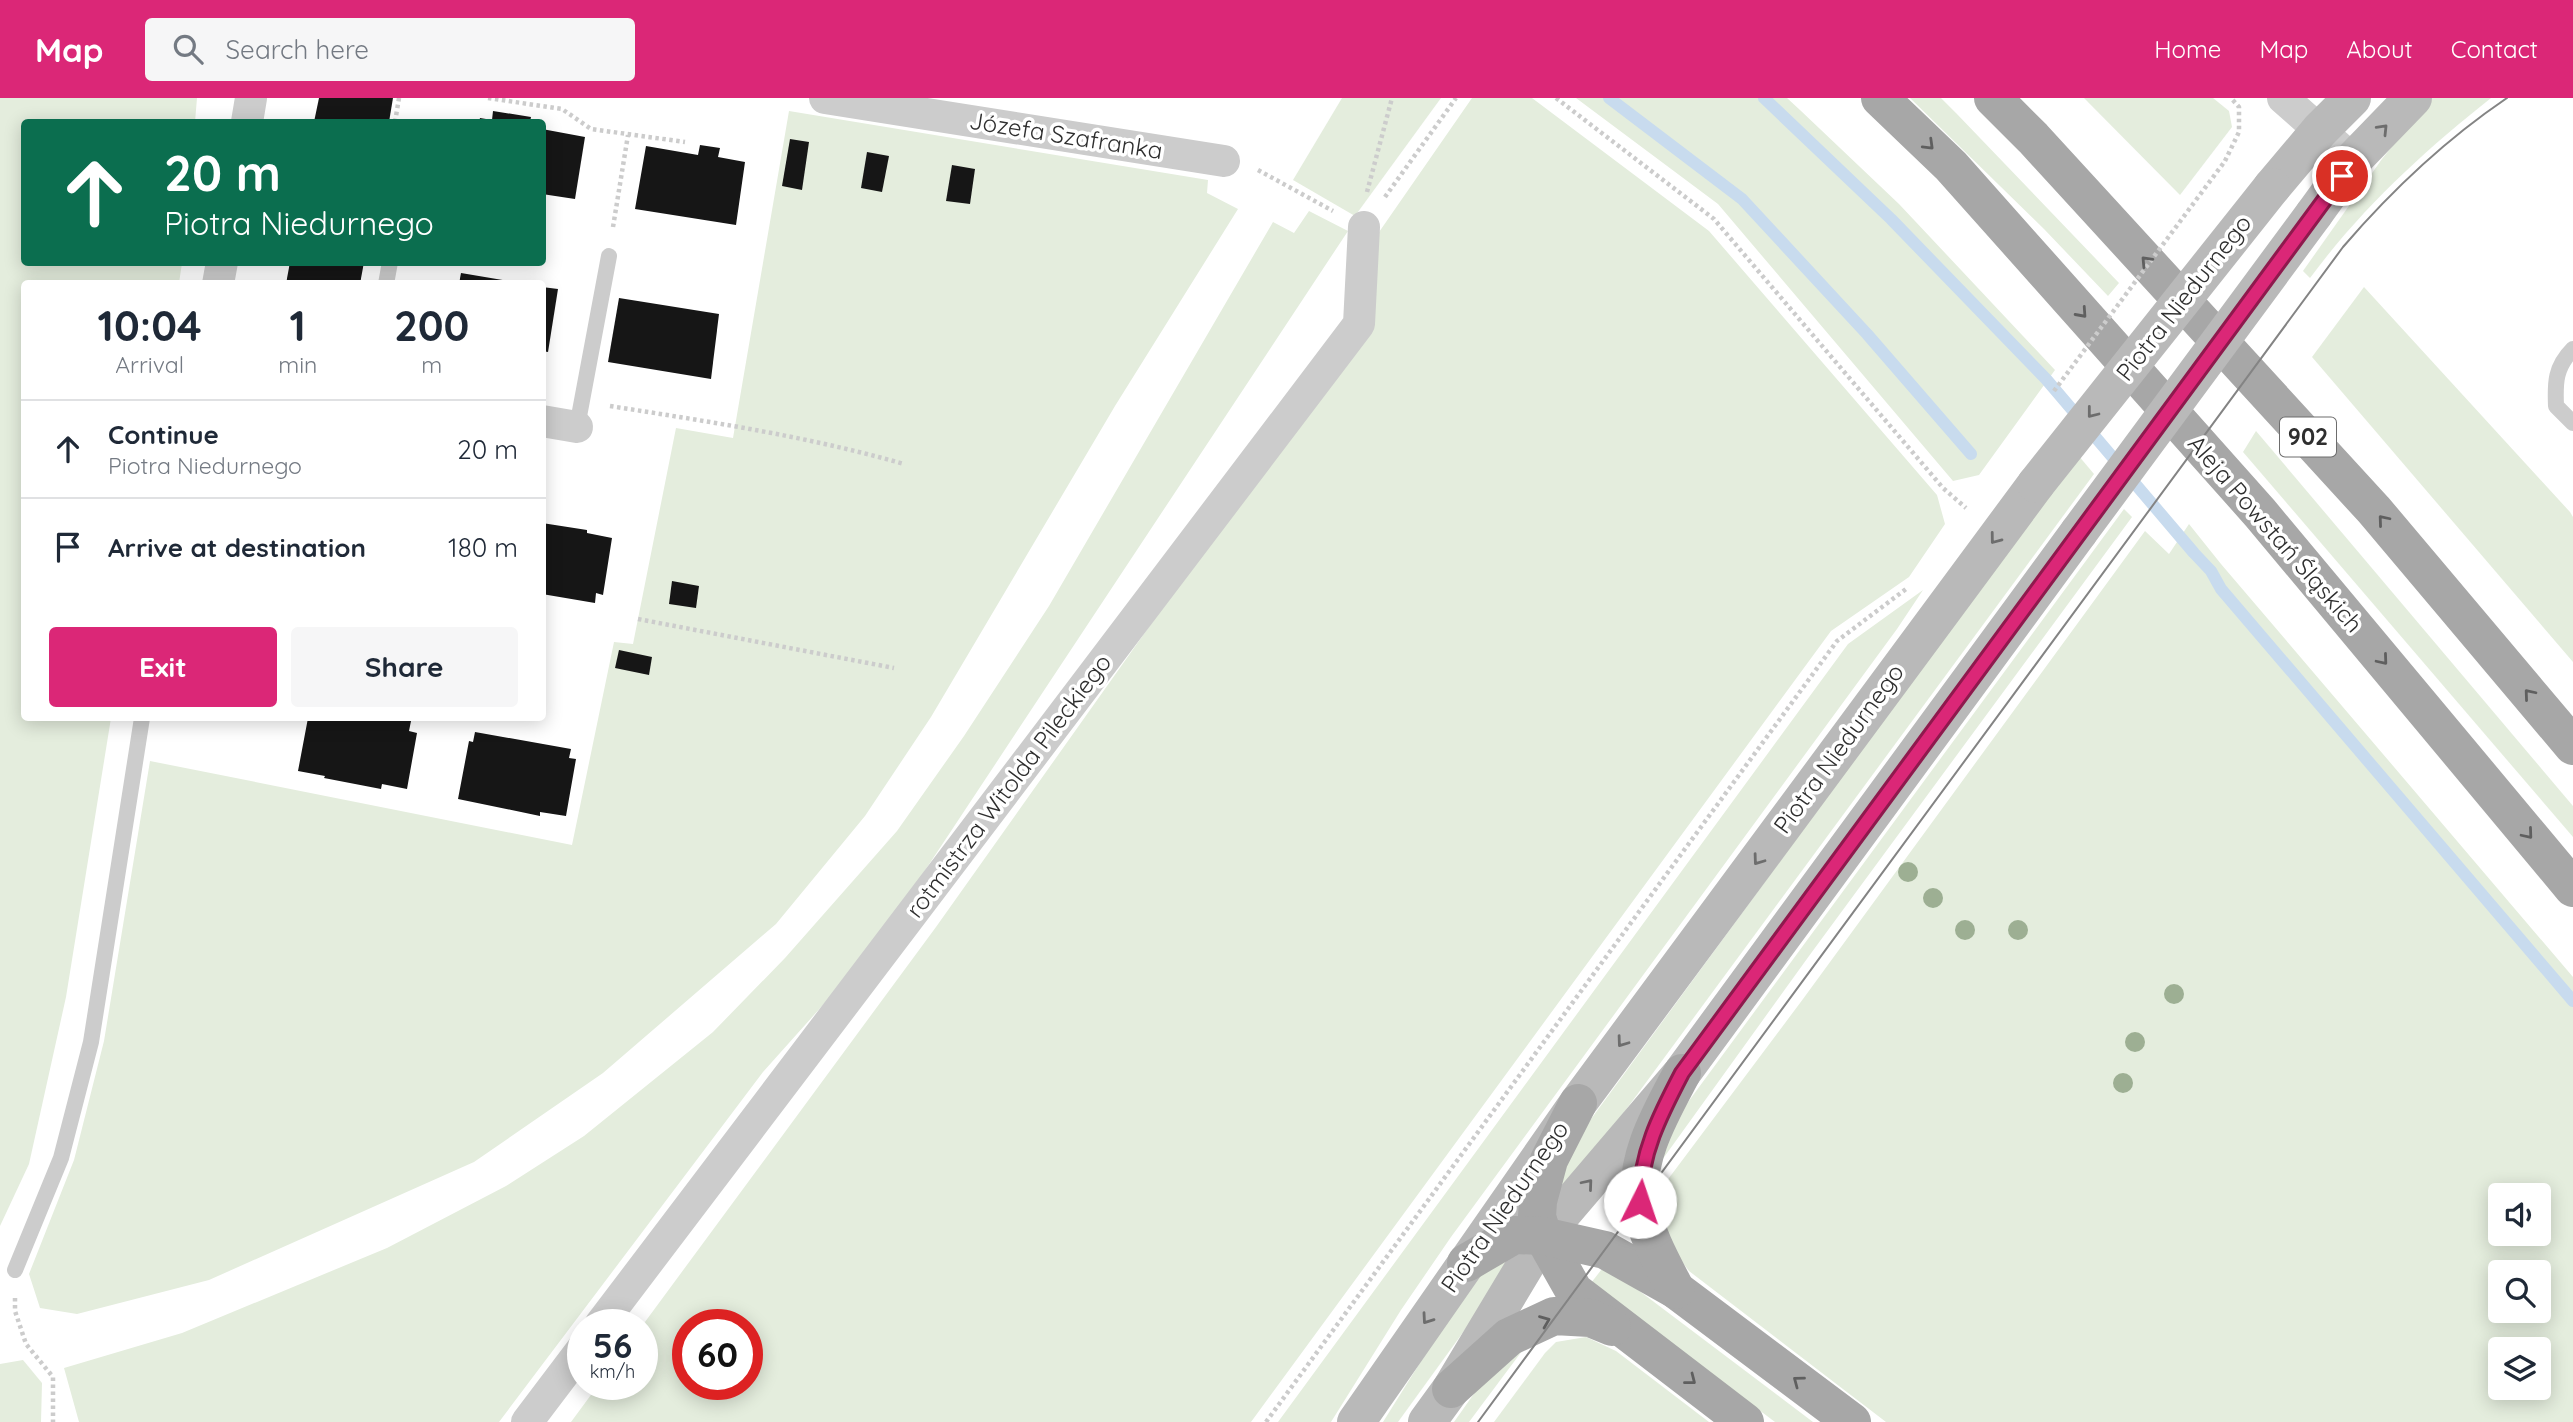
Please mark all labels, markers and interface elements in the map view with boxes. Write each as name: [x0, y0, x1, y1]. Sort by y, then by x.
search box: [145, 18, 635, 81]
text: Map: [35, 29, 103, 70]
icon: search: [169, 30, 207, 68]
text: Search here: [225, 33, 369, 66]
text: Home: [2154, 34, 2221, 64]
text: Map: [2259, 34, 2308, 64]
text: About: [2346, 34, 2413, 64]
text: Contact: [2451, 34, 2538, 64]
street label: Józefa Szafranka: [967, 105, 1165, 165]
one-way arrow: [2375, 124, 2388, 137]
one-way arrow: [1921, 137, 1934, 150]
text: 20 m: [164, 142, 281, 203]
pin: [2312, 146, 2372, 206]
icon: ahead: [49, 147, 140, 238]
icon: arrive: [2323, 157, 2361, 195]
text: Piotra Niedurnego: [164, 203, 434, 243]
street label: Piotra Niedurnego: [2109, 208, 2257, 386]
one-way arrow: [2142, 256, 2155, 269]
text: 10:04: [98, 299, 202, 352]
text: 1: [290, 299, 306, 352]
text: 200: [394, 299, 469, 352]
one-way arrow: [2074, 305, 2086, 318]
text: Arrival: [115, 350, 184, 379]
text: min: [278, 350, 317, 379]
text: m: [421, 350, 442, 379]
one-way arrow: [2088, 405, 2101, 418]
text: Continue: [108, 418, 219, 451]
road number: 902: [2280, 418, 2336, 456]
street label: Aleja Powstań Śląskich: [2182, 429, 2370, 638]
icon: ahead: [49, 430, 87, 468]
text: 20 m: [457, 433, 518, 466]
text: Piotra Niedurnego: [108, 451, 302, 480]
one-way arrow: [2378, 515, 2391, 527]
icon: arrive: [49, 528, 87, 566]
text: Arrive at destination: [108, 531, 366, 564]
text: 180 m: [448, 531, 518, 564]
one-way arrow: [1990, 531, 2003, 543]
button: Exit: [49, 627, 277, 707]
button: Share: [291, 627, 518, 707]
street label: rotmistrza Witolda Pileckiego: [899, 648, 1117, 923]
one-way arrow: [2374, 652, 2387, 664]
street label: Piotra Niedurnego: [1767, 658, 1910, 839]
one-way arrow: [2525, 689, 2537, 702]
one-way arrow: [2520, 826, 2532, 839]
one-way arrow: [1753, 852, 1766, 864]
one-way arrow: [1618, 1035, 1631, 1047]
street label: Piotra Niedurnego: [1434, 1115, 1575, 1298]
position arrow: [1603, 1165, 1677, 1239]
one-way arrow: [1579, 1180, 1592, 1192]
map controls: [2488, 1183, 2551, 1400]
button: sound: [2488, 1183, 2551, 1246]
button: search: [2488, 1260, 2551, 1323]
speed limit sign: 60: [672, 1309, 763, 1400]
one-way arrow: [1423, 1311, 1435, 1324]
one-way arrow: [1538, 1315, 1550, 1329]
text: 56: [593, 1323, 632, 1367]
button: layers: [2488, 1337, 2551, 1400]
text: km/h: [590, 1360, 635, 1383]
one-way arrow: [1683, 1371, 1695, 1384]
one-way arrow: [1793, 1377, 1805, 1389]

